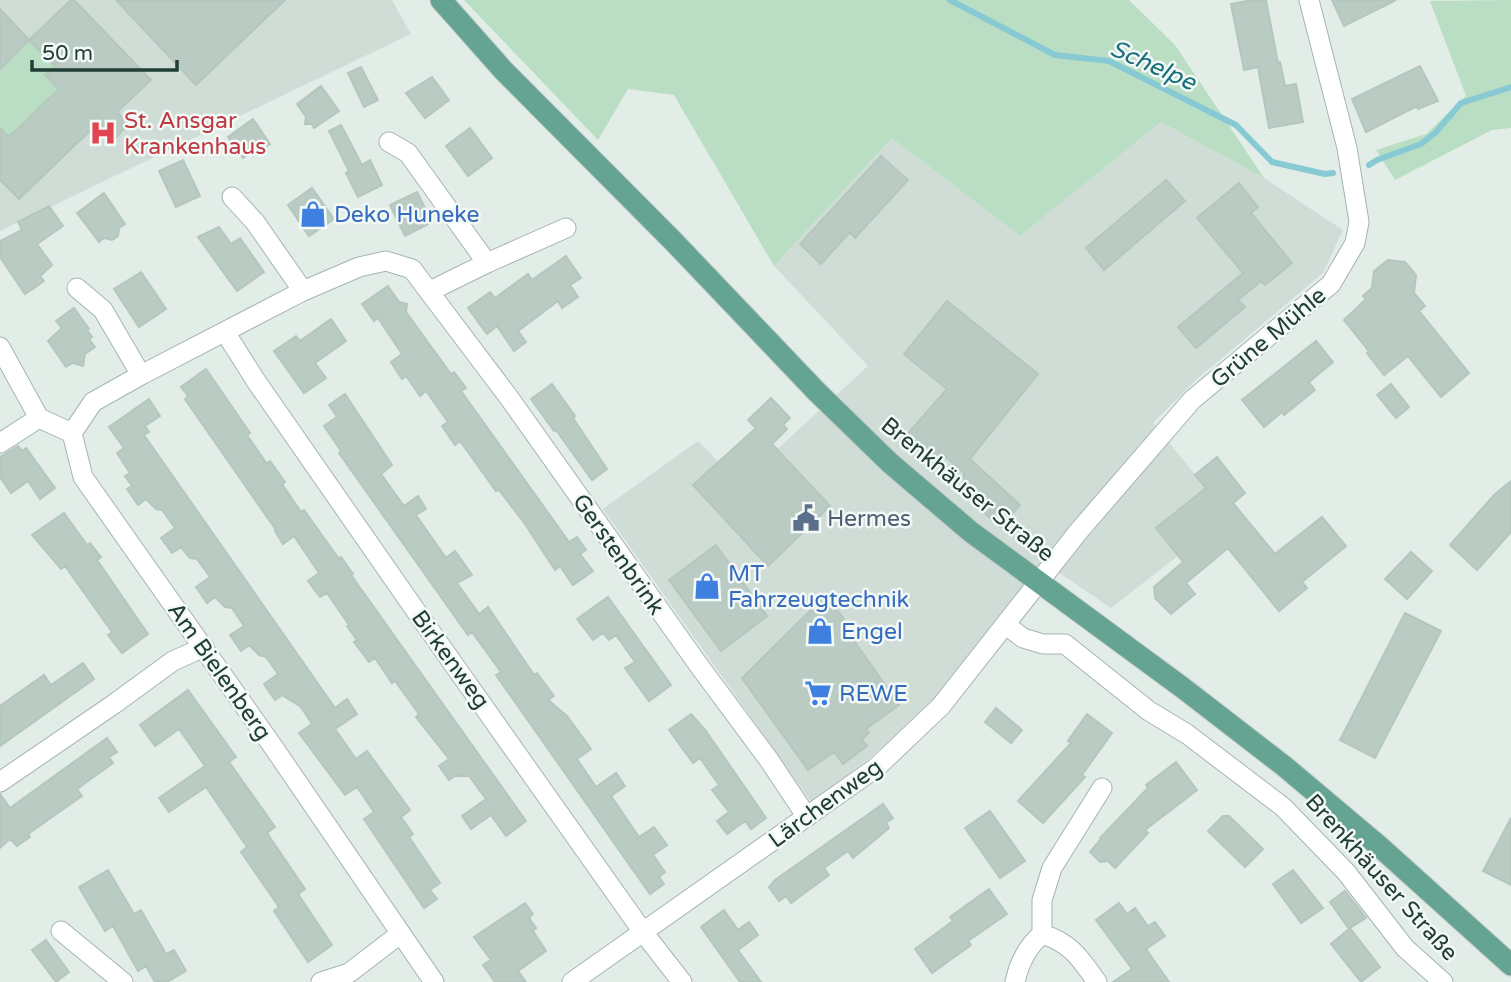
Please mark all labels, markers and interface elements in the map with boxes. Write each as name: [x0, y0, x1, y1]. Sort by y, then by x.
scale bar: [32, 28, 177, 72]
water label: Schelpe: [1106, 34, 1201, 98]
text: 50 m: [42, 41, 93, 66]
place label: St. Ansgar Krankenhaus: [124, 107, 266, 161]
hospital icon: St. Ansgar Krankenhaus: [88, 118, 118, 148]
shop icon: Deko Huneke: [298, 199, 328, 229]
place label: Deko Huneke: [334, 201, 480, 229]
street label: Grüne Mühle: [1205, 281, 1332, 394]
street label: Brenkhäuser Straße: [875, 411, 1060, 568]
street label: Gerstenbrink: [566, 489, 670, 621]
public building icon: Hermes: [791, 503, 821, 533]
place label: Hermes: [827, 505, 911, 533]
place label: MT Fahrzeugtechnik: [728, 560, 909, 614]
shop icon: MT Fahrzeugtechnik: [692, 571, 722, 601]
street label: Am Bielenberg: [161, 597, 277, 746]
street label: Birkenweg: [405, 605, 495, 714]
shop icon: Engel: [805, 616, 835, 646]
place label: Engel: [841, 618, 903, 646]
supermarket icon: REWE: [803, 678, 833, 708]
place label: REWE: [839, 680, 908, 708]
street label: Lärchenweg: [763, 753, 888, 854]
street label: Brenkhäuser Straße: [1299, 789, 1463, 967]

